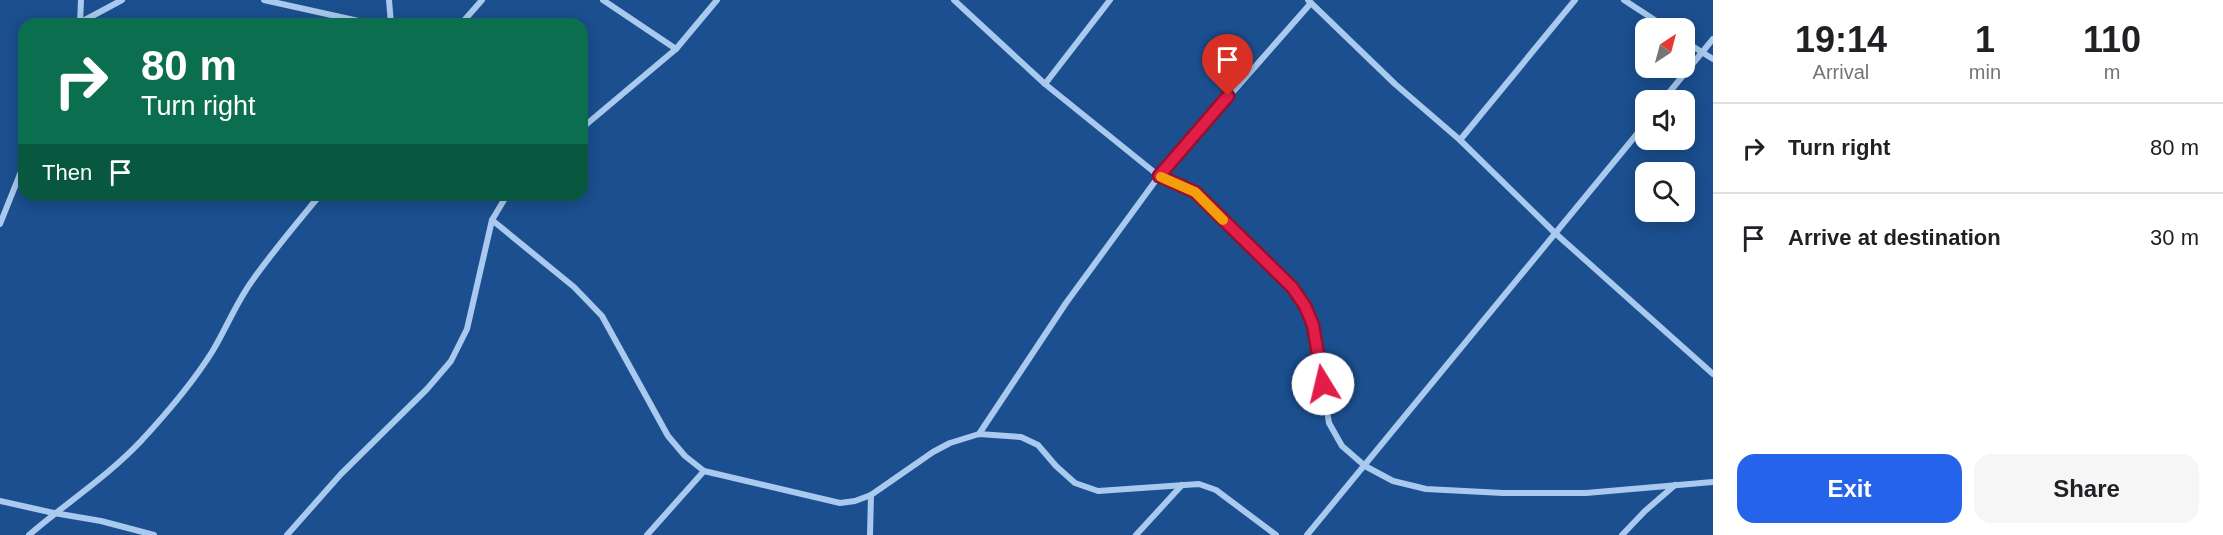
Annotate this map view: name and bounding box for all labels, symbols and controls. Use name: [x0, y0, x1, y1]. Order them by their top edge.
north arrow: [1635, 18, 1695, 78]
map controls: [1635, 18, 1695, 222]
text: 19:14: [1795, 19, 1887, 60]
text: 1: [1975, 19, 1995, 60]
text: 110: [2083, 19, 2141, 60]
pin: [1202, 34, 1253, 96]
icon: right: [42, 42, 120, 120]
text: 80 m: [141, 42, 237, 89]
icon: arrive: [1211, 43, 1244, 76]
text: Arrival: [1813, 61, 1869, 83]
text: min: [1969, 61, 2001, 83]
text: m: [2104, 61, 2120, 83]
button: sound: [1635, 90, 1695, 150]
text: Turn right: [141, 91, 256, 121]
icon: right: [1737, 132, 1770, 165]
text: Turn right: [1788, 135, 1890, 160]
text: 80 m: [2150, 135, 2199, 160]
icon: arrive: [104, 156, 137, 189]
text: Then: [42, 160, 92, 185]
button: search: [1635, 162, 1695, 222]
icon: arrive: [1737, 222, 1770, 255]
text: Arrive at destination: [1788, 225, 2001, 250]
text: 30 m: [2150, 225, 2199, 250]
position arrow: [1291, 352, 1355, 416]
button: Exit: [1737, 454, 1962, 523]
button: Share: [1974, 454, 2199, 523]

